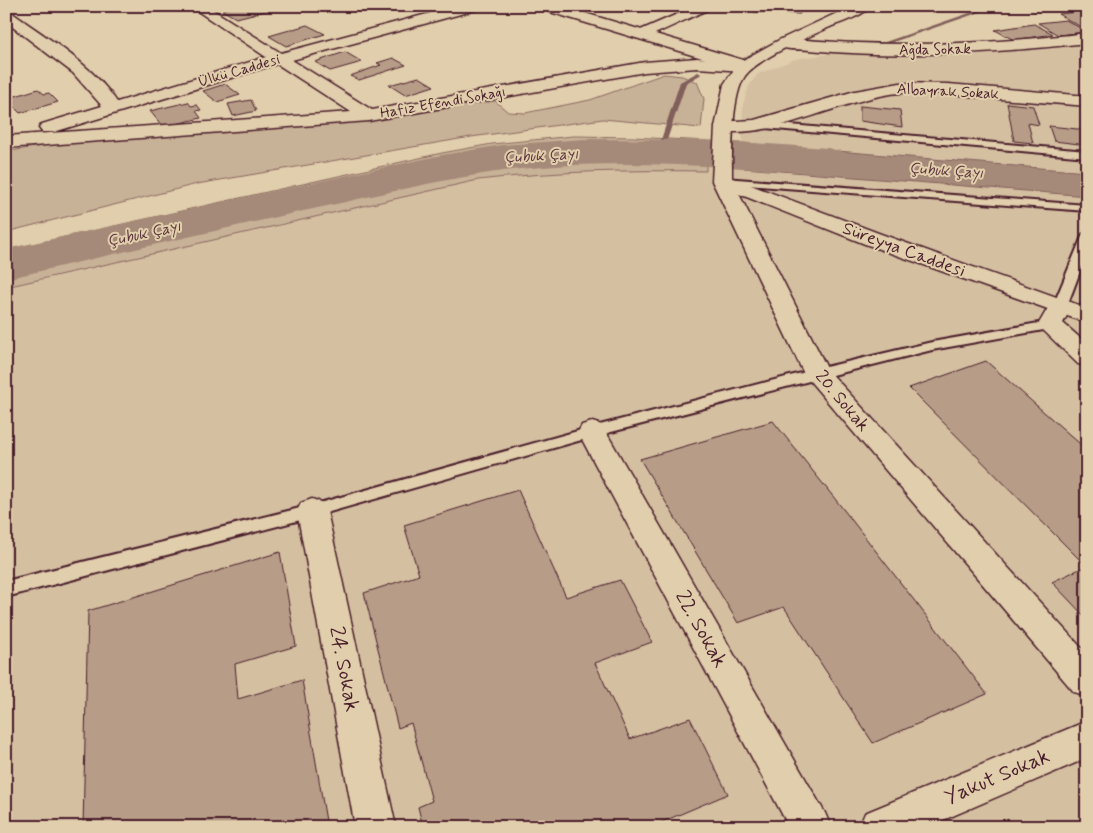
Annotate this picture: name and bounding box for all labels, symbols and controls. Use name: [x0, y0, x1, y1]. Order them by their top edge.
street label: Ağda Sokak: [899, 39, 972, 61]
street label: Ülkü Caddesi: [195, 50, 283, 92]
street label: Albayrak Sokak: [896, 79, 1000, 105]
street label: Hafız Efendi Sokağı: [379, 82, 507, 124]
water label: Çubuk Çayı: [503, 144, 579, 168]
water label: Çubuk Çayı: [908, 158, 985, 184]
water label: Çubuk Çayı: [105, 216, 183, 252]
street label: Süreyya Caddesi: [839, 217, 969, 283]
street label: 20. Sokak: [809, 365, 875, 437]
street label: 22. Sokak: [668, 585, 734, 673]
street label: 24. Sokak: [322, 624, 366, 714]
street label: Yakut Sokak: [940, 742, 1054, 812]

